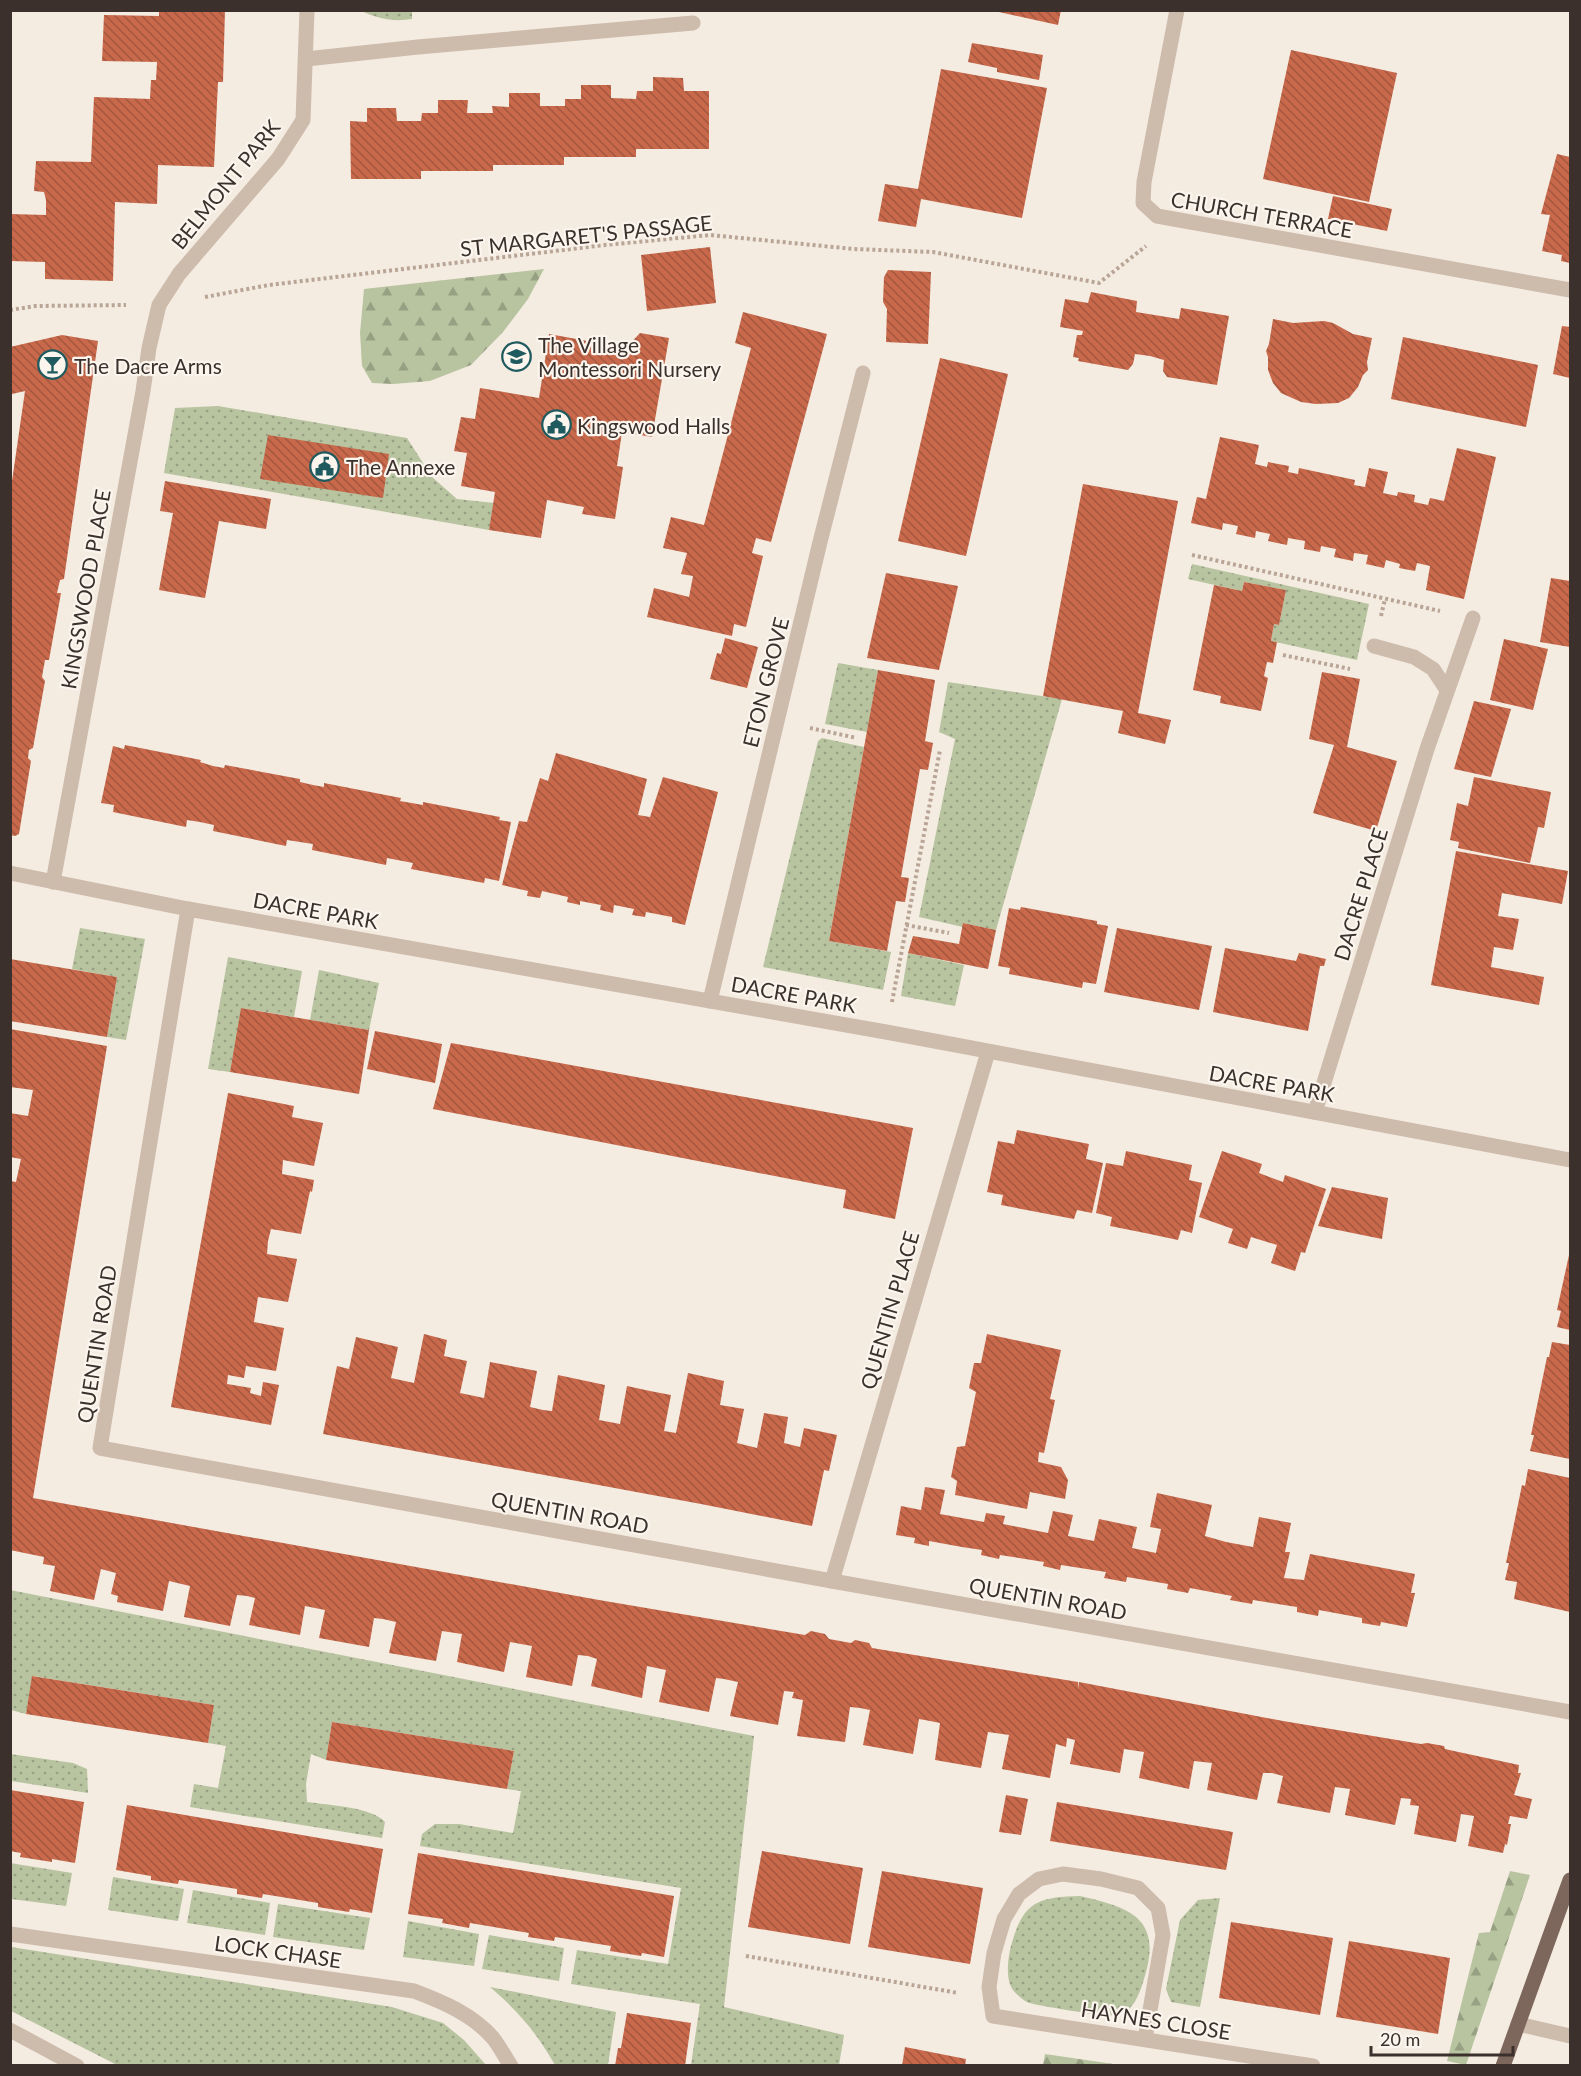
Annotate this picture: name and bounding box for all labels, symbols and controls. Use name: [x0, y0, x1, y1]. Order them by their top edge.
street label: BELMONT PARK: [165, 114, 285, 254]
street label: CHURCH TERRACE: [1169, 186, 1355, 242]
street label: ST MARGARET'S PASSAGE: [459, 209, 713, 261]
place label: The Village Montessori Nursery: [538, 332, 721, 381]
school or university icon: The Village Montessori Nursery: [501, 340, 533, 372]
bar icon: The Dacre Arms: [37, 349, 69, 381]
place label: The Dacre Arms: [74, 353, 222, 378]
public building icon: Kingswood Halls: [540, 409, 572, 441]
place label: Kingswood Halls: [577, 413, 730, 438]
public building icon: The Annexe: [309, 450, 341, 482]
place label: The Annexe: [346, 454, 455, 479]
street label: KINGSWOOD PLACE: [55, 487, 115, 691]
street label: ETON GROVE: [737, 614, 793, 750]
street label: DACRE PLACE: [1328, 825, 1392, 963]
street label: DACRE PARK: [251, 887, 381, 933]
street label: DACRE PARK: [729, 971, 859, 1017]
street label: DACRE PARK: [1207, 1060, 1337, 1106]
street label: QUENTIN PLACE: [854, 1228, 924, 1392]
street label: QUENTIN ROAD: [71, 1263, 121, 1425]
street label: QUENTIN ROAD: [489, 1486, 651, 1538]
street label: QUENTIN ROAD: [967, 1572, 1129, 1624]
street label: LOCK CHASE: [213, 1930, 343, 1972]
street label: HAYNES CLOSE: [1079, 1996, 1233, 2044]
scale bar: [1371, 2019, 1514, 2057]
text: 20 m: [1380, 2028, 1420, 2050]

